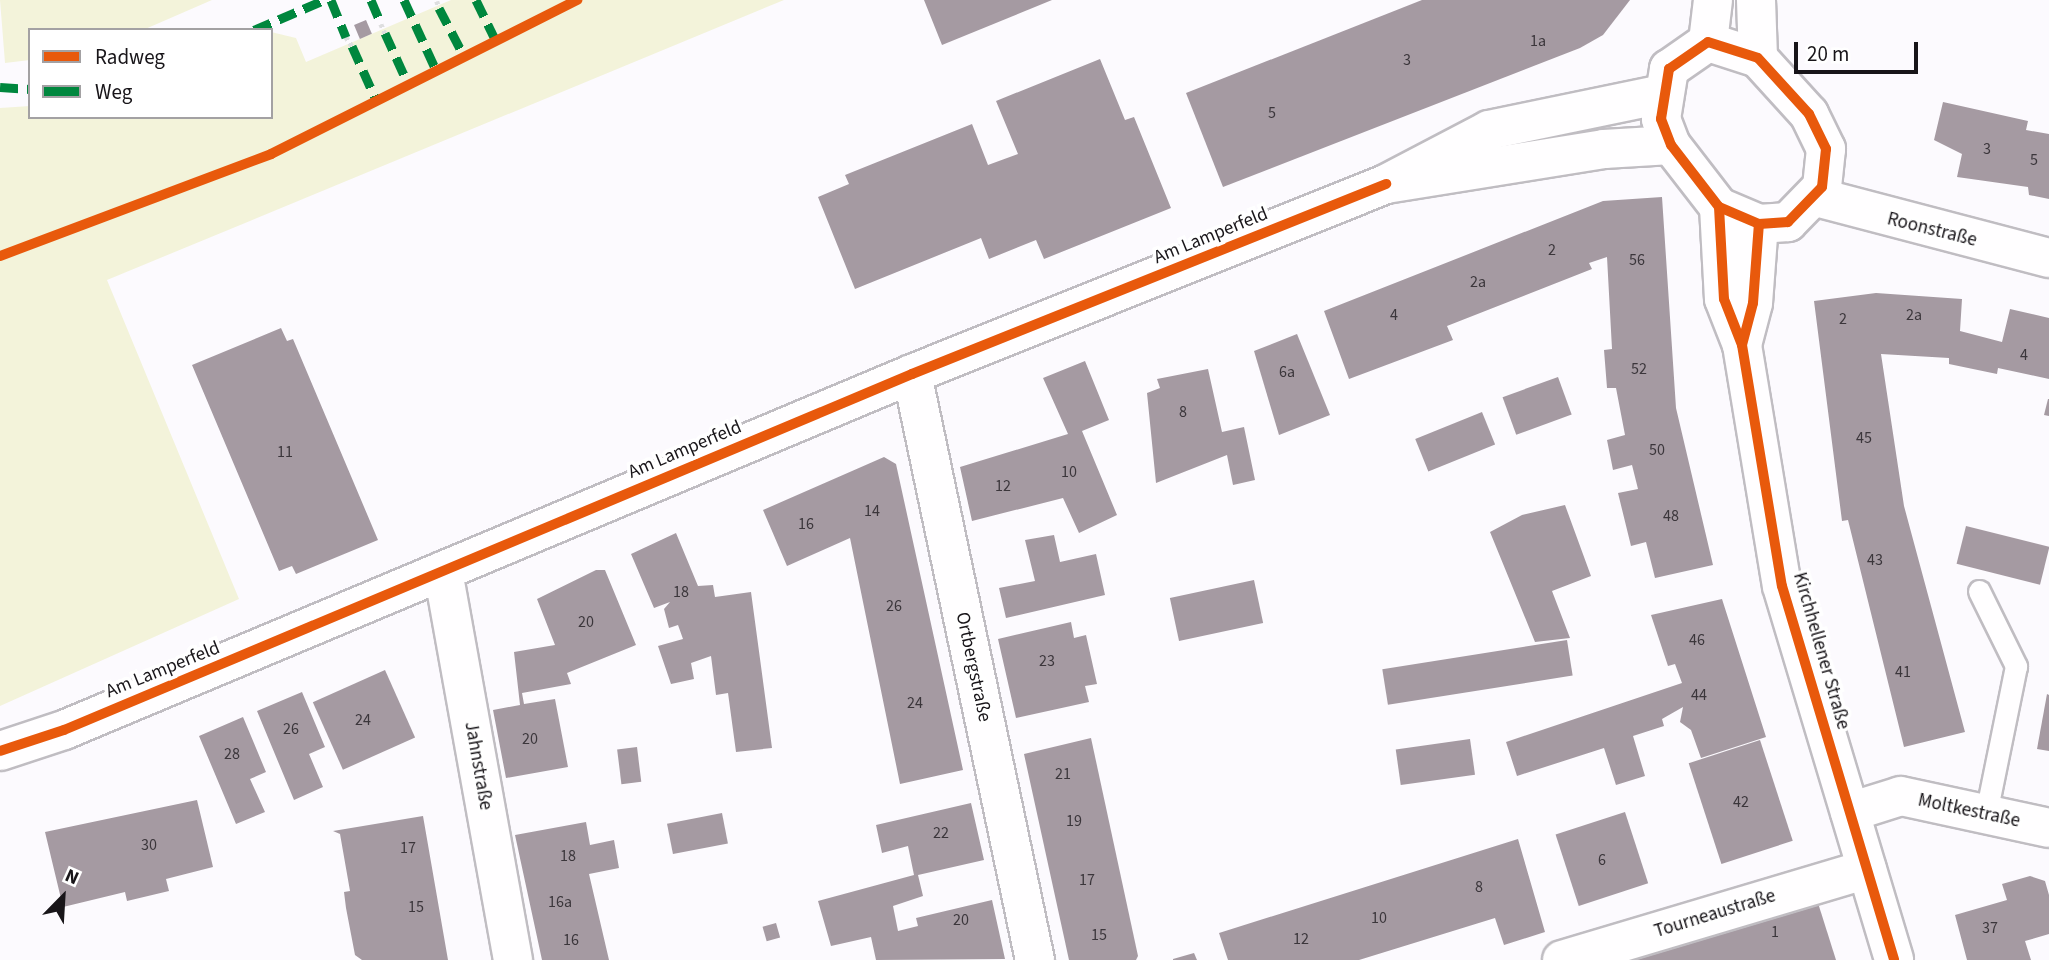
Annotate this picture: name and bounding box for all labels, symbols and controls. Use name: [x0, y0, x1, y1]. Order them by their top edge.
legend: [28, 28, 273, 119]
scale bar: [1797, 28, 1921, 72]
house number: 1a: [1530, 31, 1546, 51]
text: 20 m: [1807, 39, 1849, 69]
text: Radweg: [95, 42, 165, 72]
house number: 3: [1403, 50, 1411, 70]
text: Weg: [95, 77, 132, 107]
house number: 5: [1268, 103, 1276, 123]
house number: 3: [1983, 139, 1991, 159]
house number: 5: [2030, 150, 2038, 170]
street label: Am Lamperfeld: [1151, 203, 1271, 269]
street label: Roonstraße: [1885, 208, 1979, 252]
house number: 2: [1548, 240, 1556, 260]
house number: 56: [1629, 250, 1645, 270]
house number: 2a: [1470, 272, 1486, 292]
house number: 4: [1390, 305, 1398, 325]
house number: 2a: [1906, 305, 1922, 325]
house number: 2: [1839, 309, 1847, 329]
house number: 4: [2020, 345, 2028, 365]
house number: 52: [1631, 359, 1647, 379]
house number: 6a: [1279, 362, 1295, 382]
house number: 8: [1179, 402, 1187, 422]
street label: Am Lamperfeld: [625, 416, 745, 484]
house number: 45: [1856, 428, 1872, 448]
house number: 50: [1649, 440, 1665, 460]
house number: 11: [277, 442, 293, 462]
house number: 10: [1061, 462, 1077, 482]
house number: 12: [995, 476, 1011, 496]
house number: 14: [864, 501, 880, 521]
house number: 48: [1663, 506, 1679, 526]
house number: 16: [798, 514, 814, 534]
house number: 43: [1867, 550, 1883, 570]
street label: Kirchhellener Straße: [1788, 570, 1854, 732]
house number: 18: [673, 582, 689, 602]
house number: 26: [886, 596, 902, 616]
street label: Ortbergstraße: [950, 610, 996, 724]
house number: 20: [578, 612, 594, 632]
house number: 46: [1689, 630, 1705, 650]
street label: Am Lamperfeld: [103, 637, 223, 703]
house number: 23: [1039, 651, 1055, 671]
house number: 41: [1895, 662, 1911, 682]
house number: 44: [1691, 685, 1707, 705]
house number: 24: [907, 693, 923, 713]
house number: 24: [355, 710, 371, 730]
house number: 26: [283, 719, 299, 739]
street label: Jahnstraße: [459, 720, 497, 812]
house number: 20: [522, 729, 538, 749]
house number: 28: [224, 744, 240, 764]
house number: 21: [1055, 764, 1071, 784]
street label: Moltkestraße: [1916, 789, 2022, 833]
house number: 42: [1733, 792, 1749, 812]
house number: 19: [1066, 811, 1082, 831]
house number: 22: [933, 823, 949, 843]
house number: 30: [141, 835, 157, 855]
house number: 17: [400, 838, 416, 858]
house number: 18: [560, 846, 576, 866]
house number: 6: [1598, 850, 1606, 870]
north arrow: [28, 862, 98, 932]
text: N: [60, 862, 83, 892]
house number: 17: [1079, 870, 1095, 890]
house number: 8: [1475, 877, 1483, 897]
street label: Tourneaustraße: [1652, 885, 1778, 943]
house number: 16a: [548, 892, 572, 912]
house number: 15: [408, 897, 424, 917]
house number: 10: [1371, 908, 1387, 928]
house number: 20: [953, 910, 969, 930]
house number: 37: [1982, 918, 1998, 938]
house number: 1: [1771, 922, 1779, 942]
house number: 15: [1091, 925, 1107, 945]
house number: 12: [1293, 929, 1309, 949]
house number: 16: [563, 930, 579, 950]

